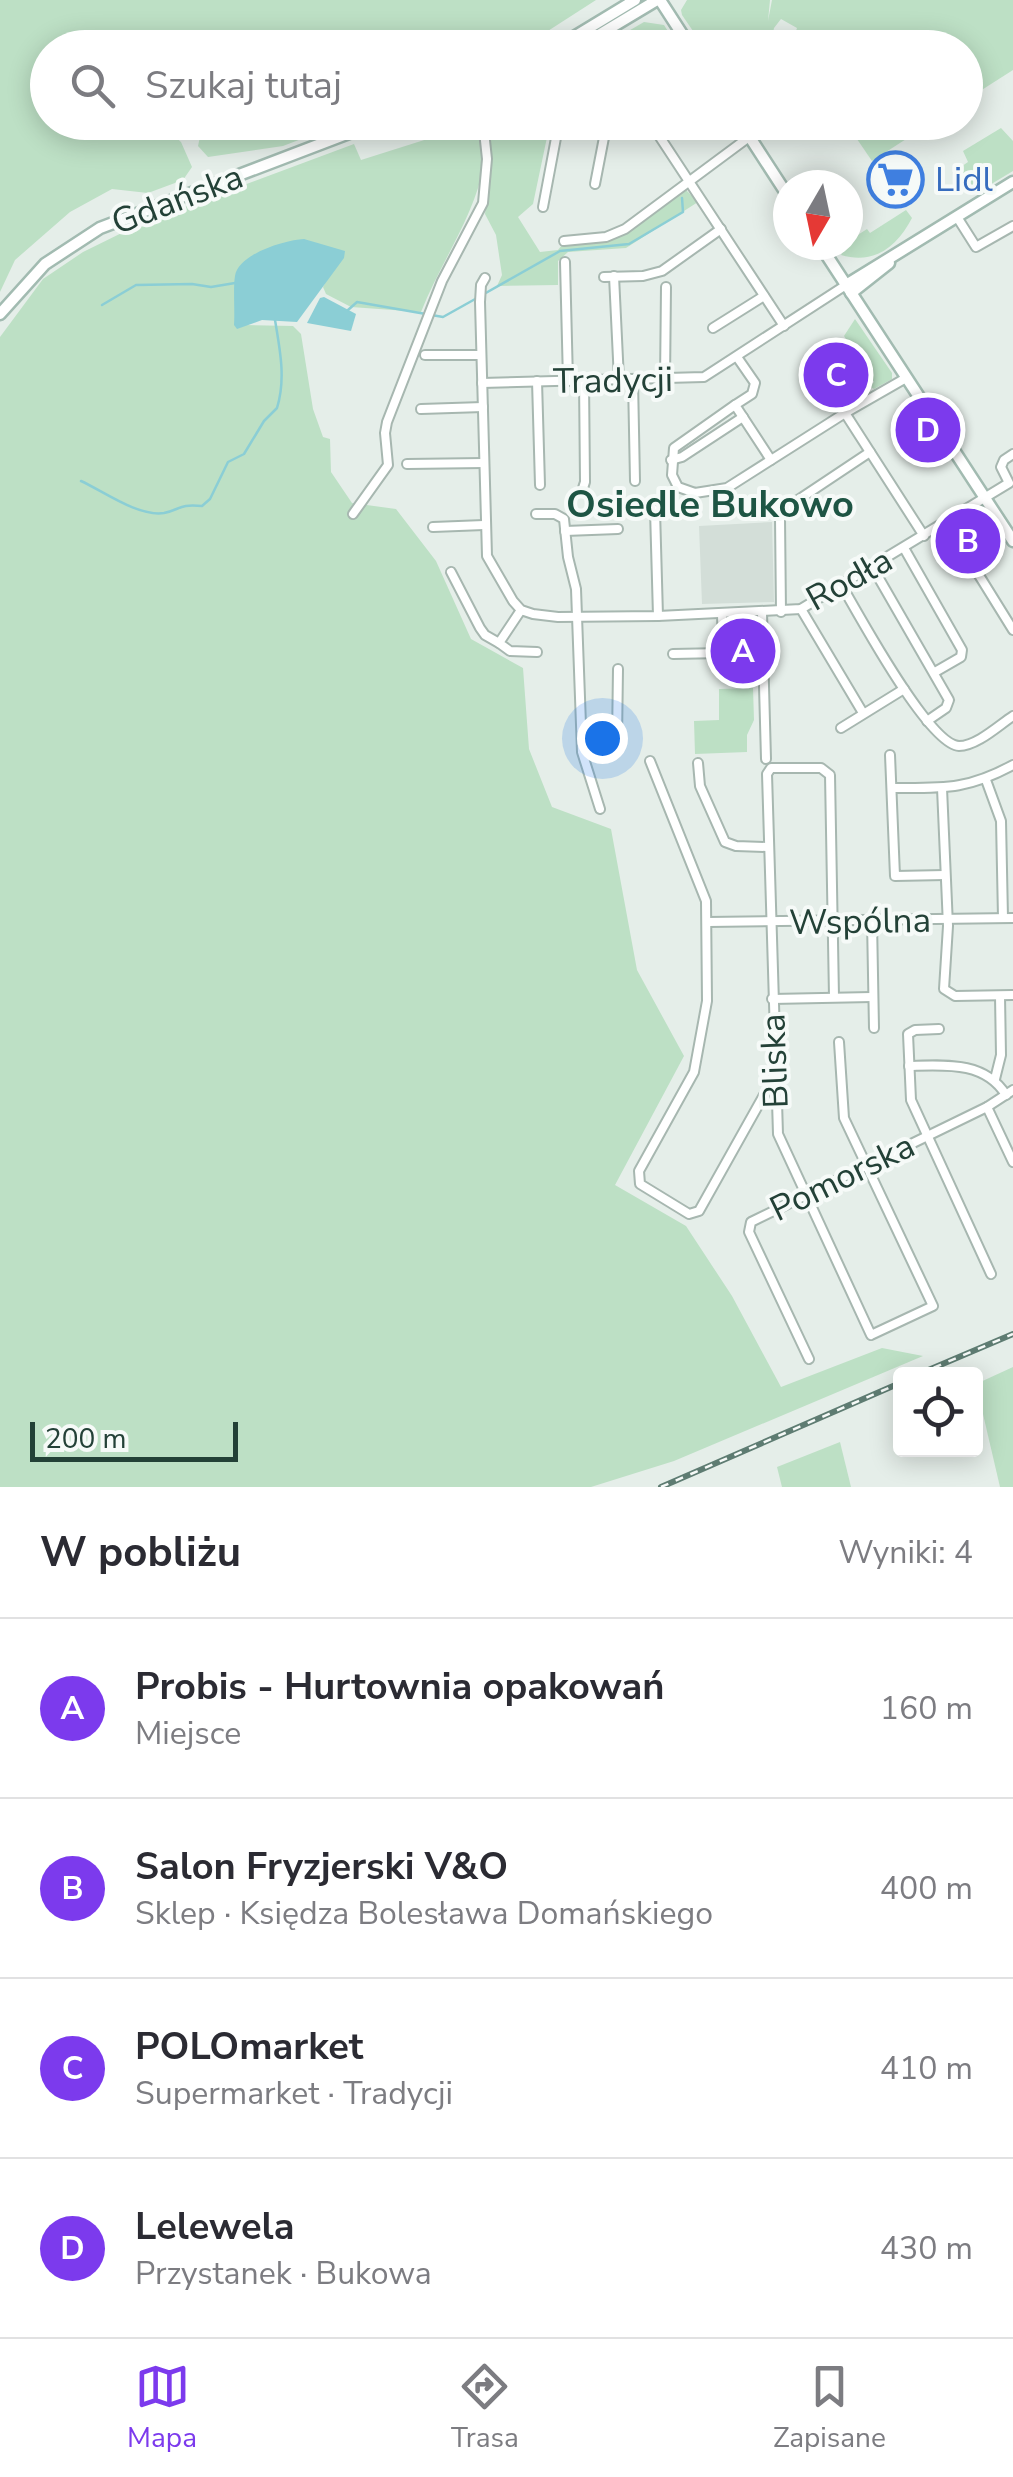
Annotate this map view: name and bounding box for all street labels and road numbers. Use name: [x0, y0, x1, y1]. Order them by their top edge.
street label: Gdańska: [105, 153, 250, 246]
street label: Tradycji: [553, 356, 673, 405]
street label: Rodła: [798, 537, 901, 622]
street label: Wspólna: [789, 897, 931, 946]
street label: Bliska: [749, 1013, 800, 1109]
street label: Pomorska: [762, 1122, 922, 1233]

